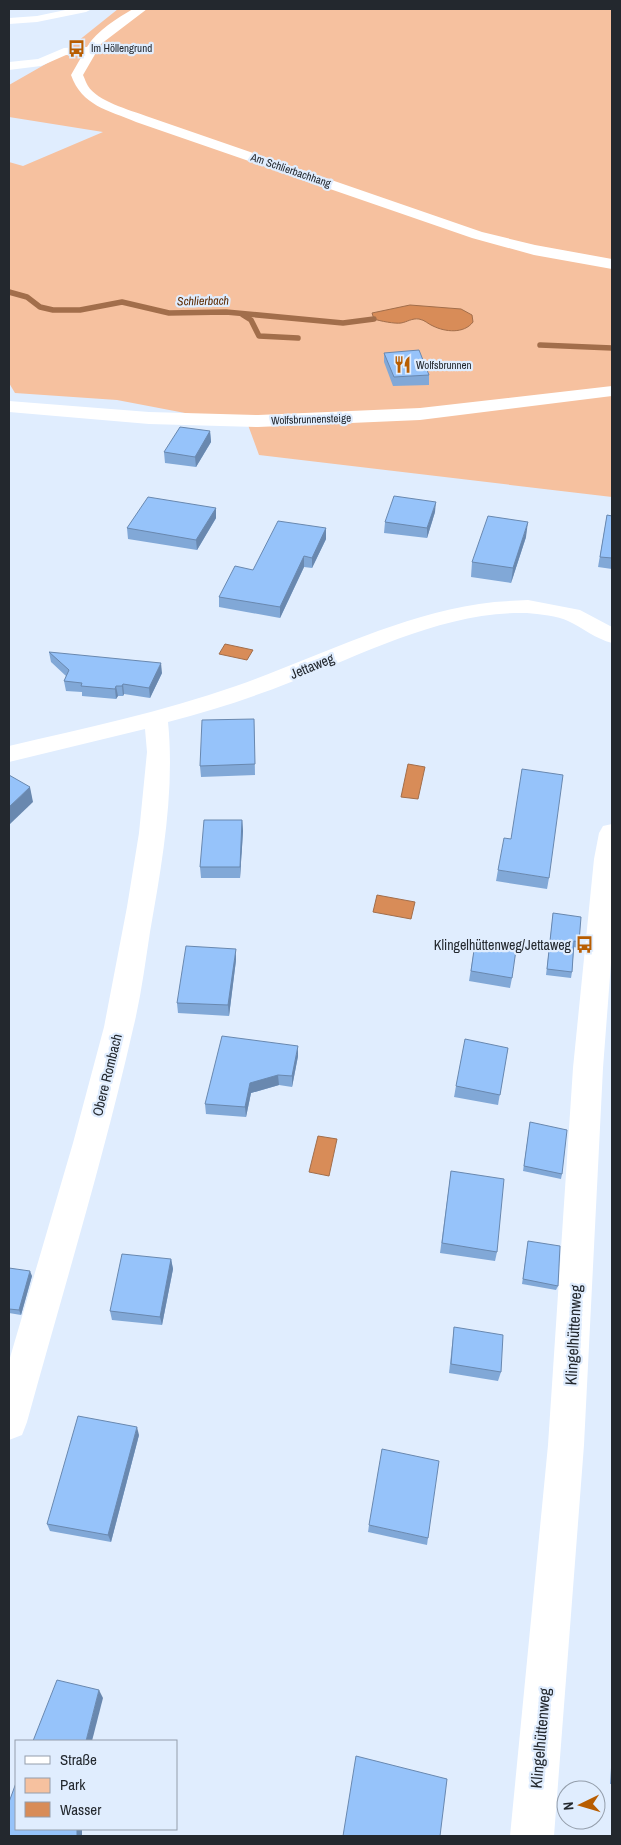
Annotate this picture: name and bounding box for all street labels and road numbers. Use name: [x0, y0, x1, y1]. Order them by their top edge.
street label: Am Schlierbachhang: [248, 149, 333, 190]
street label: Wolfsbrunnensteige: [271, 411, 351, 427]
street label: Jettaweg: [287, 649, 337, 683]
street label: Obere Rombach: [88, 1032, 126, 1118]
street label: Klingelhüttenweg: [559, 1283, 587, 1386]
street label: Klingelhüttenweg: [525, 1686, 555, 1789]

